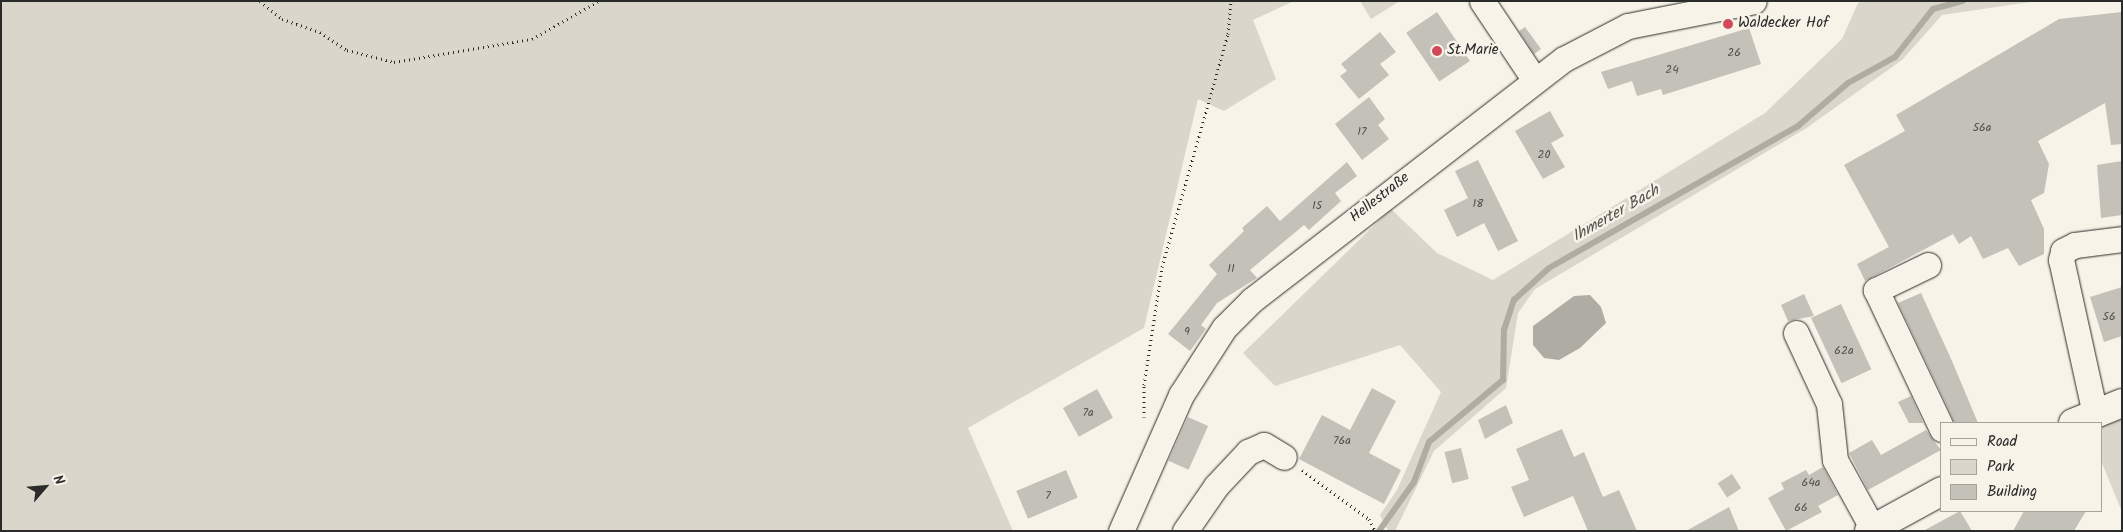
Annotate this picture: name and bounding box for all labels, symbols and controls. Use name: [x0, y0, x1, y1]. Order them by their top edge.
place label: Waldecker Hof: [1738, 15, 1829, 33]
marker: Waldecker Hof: [1722, 18, 1734, 30]
place label: St.Marie: [1447, 42, 1498, 60]
marker: St.Marie: [1431, 45, 1443, 57]
house number: 26: [1727, 46, 1741, 60]
house number: 24: [1665, 63, 1679, 77]
house number: 56a: [1973, 121, 1991, 135]
house number: 17: [1357, 125, 1367, 139]
house number: 20: [1538, 148, 1550, 162]
street label: Hellestraße: [1347, 169, 1413, 227]
water label: Ihmerter Bach: [1569, 181, 1663, 247]
house number: 18: [1473, 197, 1483, 211]
house number: 15: [1312, 199, 1322, 213]
house number: 11: [1227, 262, 1235, 276]
house number: 56: [2102, 310, 2116, 324]
house number: 9: [1184, 325, 1190, 339]
house number: 62a: [1834, 344, 1854, 358]
house number: 7a: [1082, 406, 1094, 420]
legend: [1940, 422, 2103, 512]
text: Road: [1987, 430, 2017, 454]
house number: 76a: [1333, 434, 1351, 448]
text: Park: [1987, 455, 2014, 479]
north arrow: [20, 462, 70, 512]
text: N: [47, 471, 70, 489]
house number: 64a: [1802, 476, 1820, 490]
text: Building: [1987, 480, 2037, 504]
house number: 7: [1045, 489, 1051, 503]
house number: 66: [1794, 501, 1808, 515]

